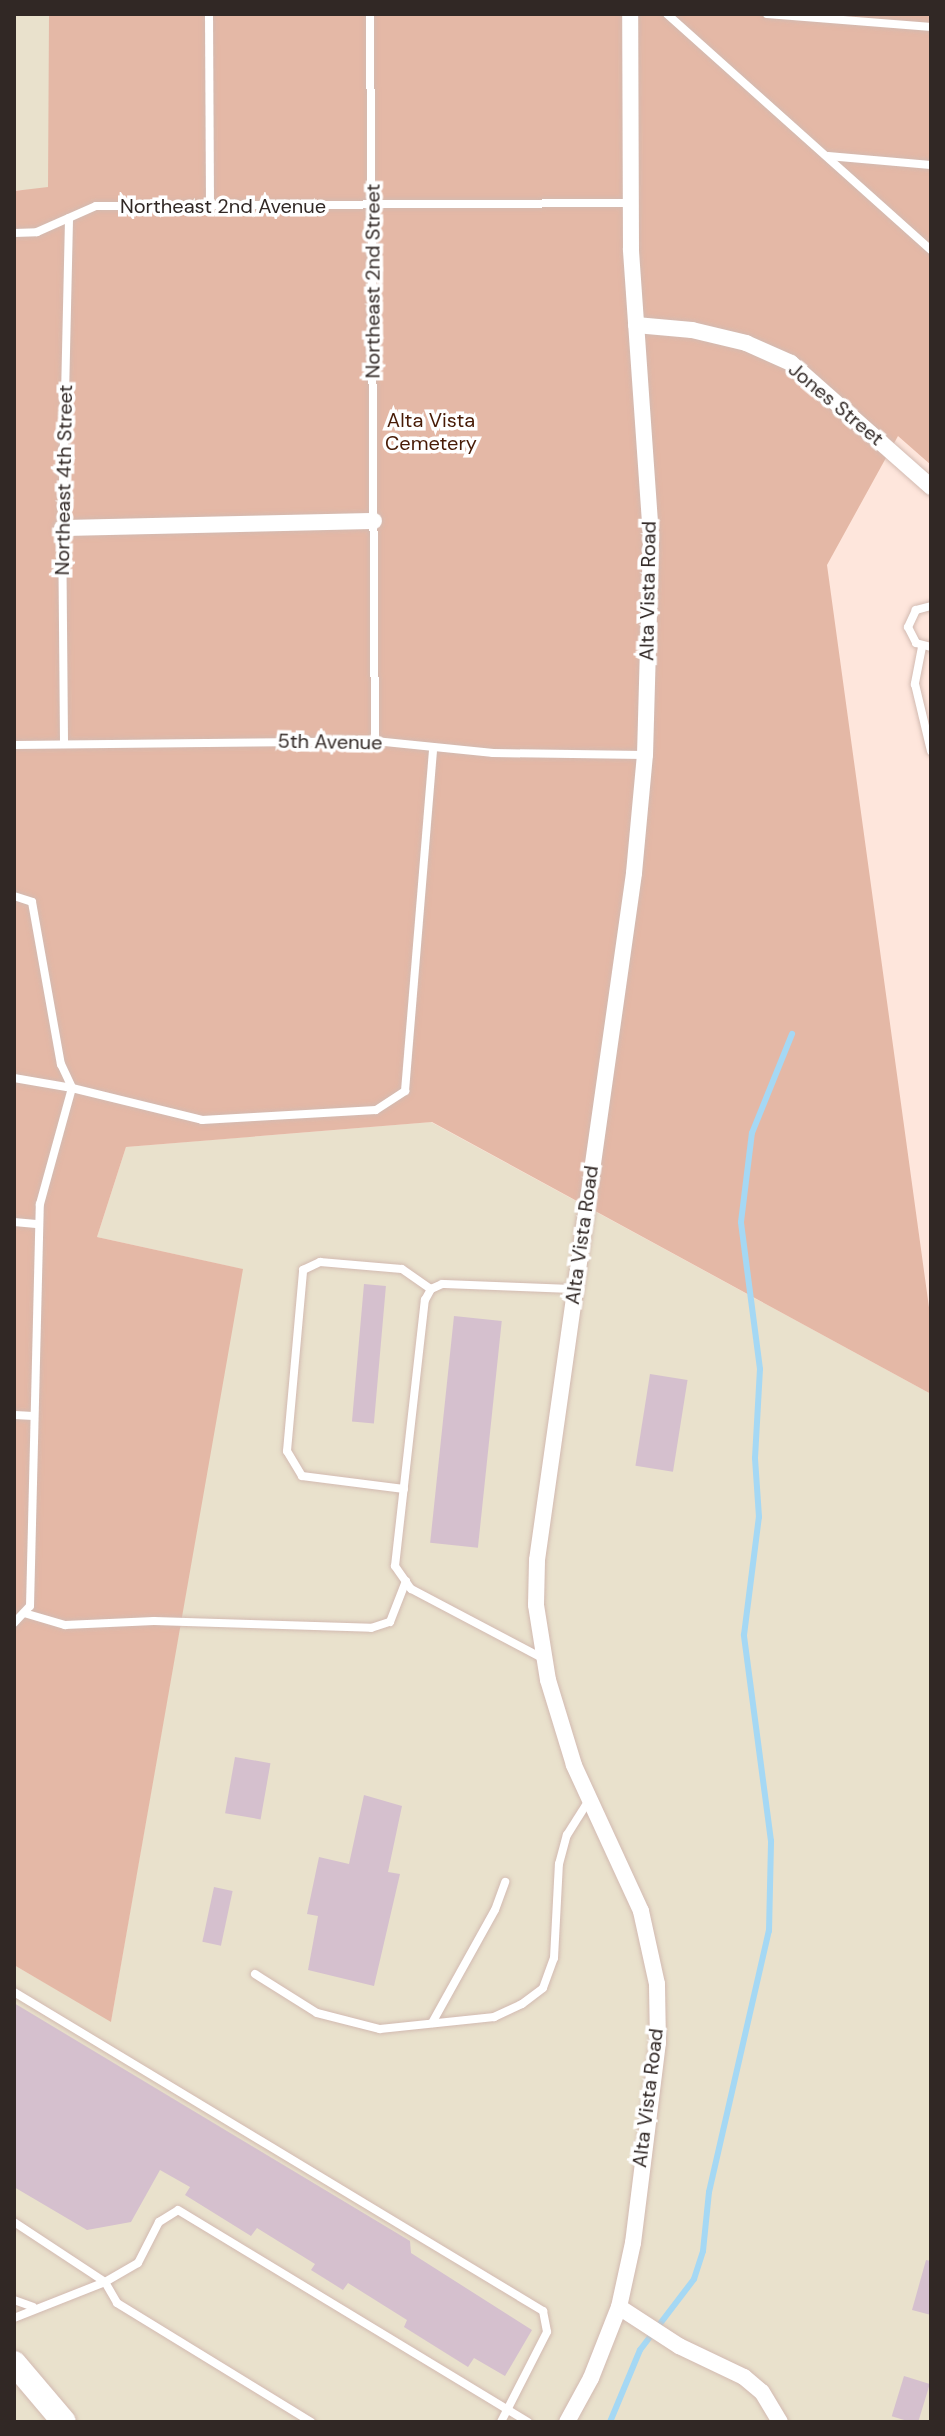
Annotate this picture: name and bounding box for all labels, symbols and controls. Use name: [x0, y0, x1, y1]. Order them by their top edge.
street label: Northeast 2nd Street: [361, 184, 385, 378]
street label: Northeast 2nd Avenue: [120, 194, 326, 218]
street label: Jones Street: [784, 357, 888, 451]
street label: Northeast 4th Street: [50, 384, 78, 576]
park label: Alta Vista Cemetery: [385, 408, 477, 455]
street label: Alta Vista Road: [635, 521, 661, 661]
street label: 5th Avenue: [277, 729, 383, 755]
street label: Alta Vista Road: [560, 1164, 604, 1306]
street label: Alta Vista Road: [628, 2027, 668, 2169]

